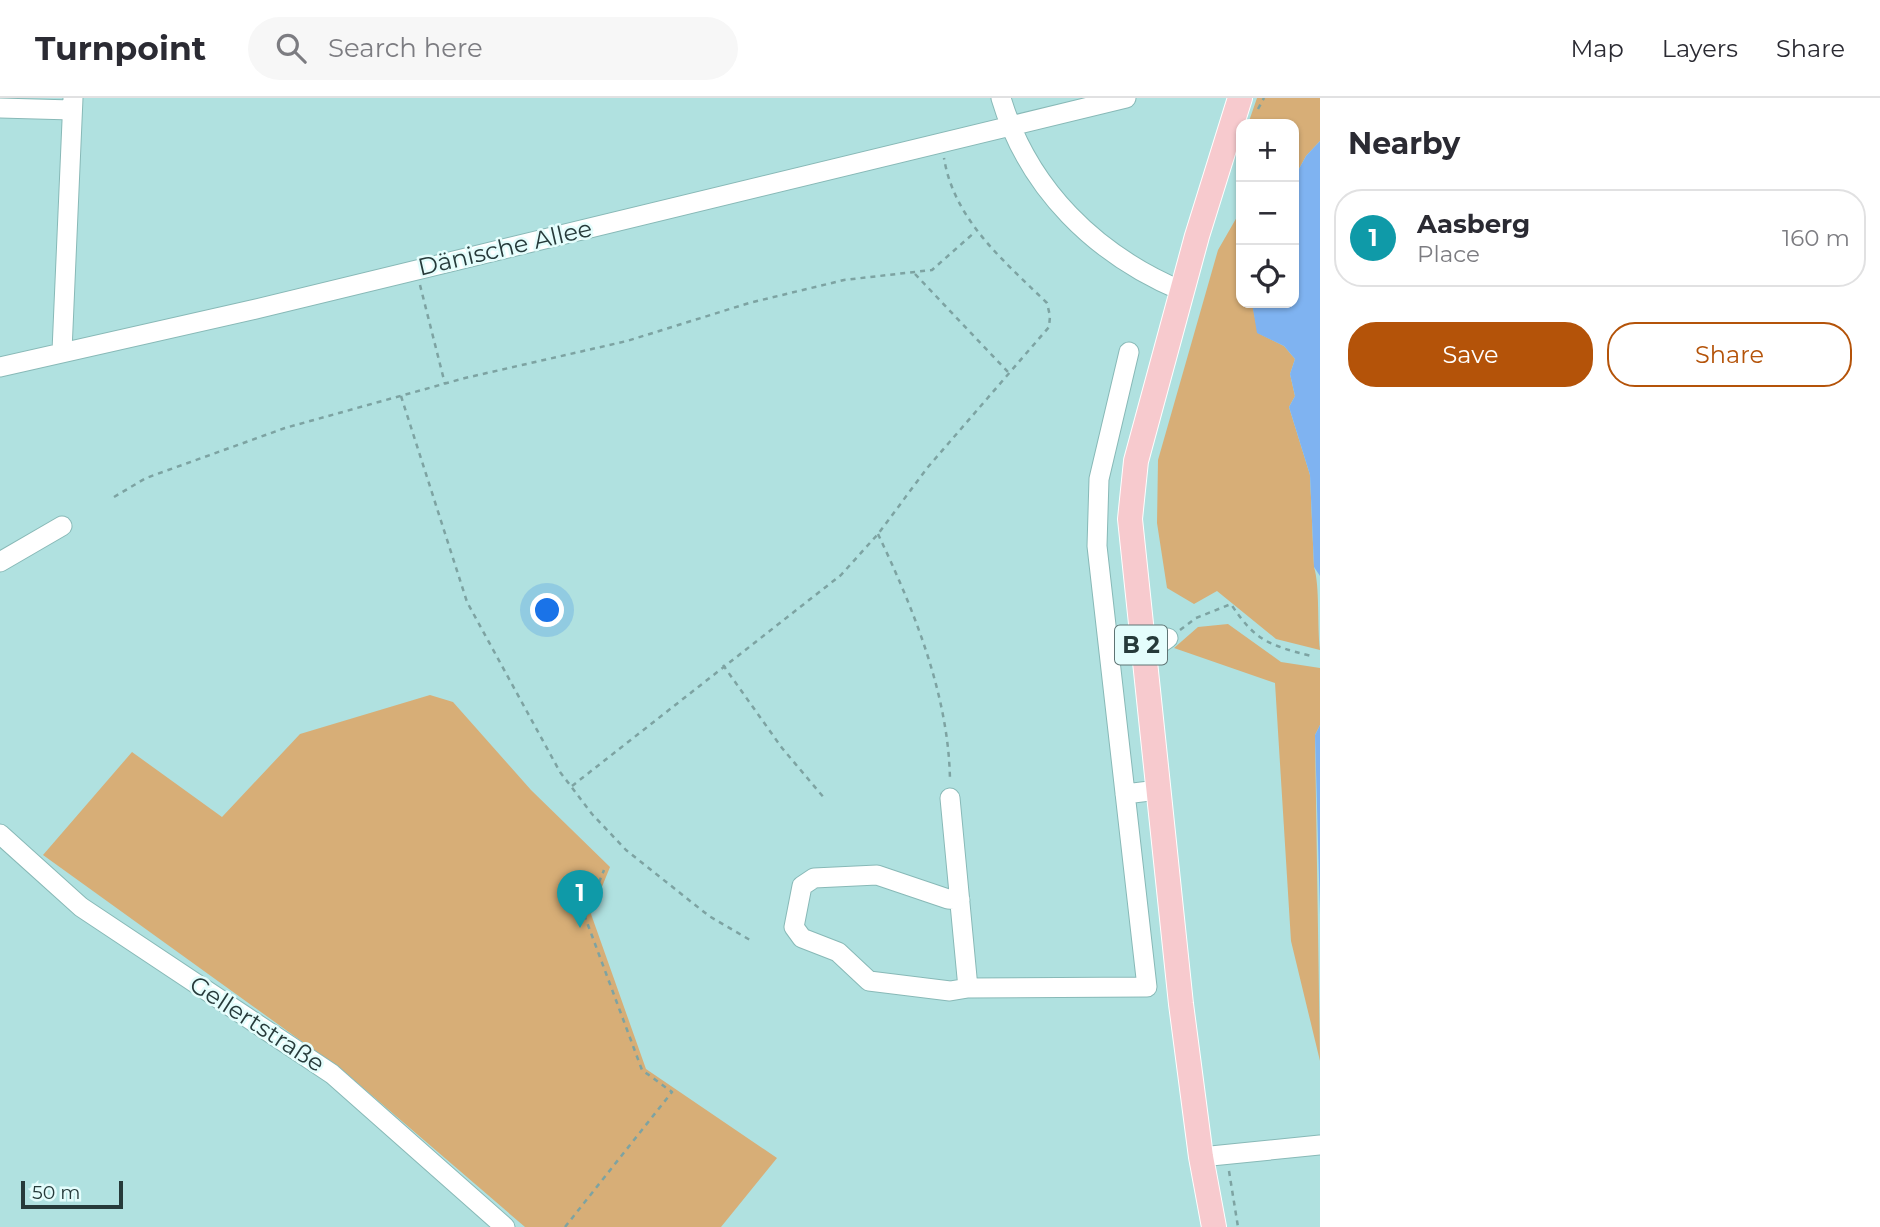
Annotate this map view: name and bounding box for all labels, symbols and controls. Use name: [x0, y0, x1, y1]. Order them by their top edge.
search box: [248, 17, 738, 80]
text: Turnpoint: [35, 28, 206, 68]
icon: search: [272, 29, 310, 67]
text: Search here: [328, 32, 483, 64]
text: Map: [1570, 34, 1624, 63]
text: Layers: [1662, 34, 1738, 63]
text: Share: [1776, 34, 1845, 63]
map controls: [1236, 119, 1299, 308]
button: +: [1236, 119, 1299, 182]
text: Nearby: [1348, 125, 1460, 162]
button: −: [1236, 182, 1299, 245]
text: Aasberg: [1417, 208, 1530, 240]
street label: Dänische Allee: [415, 213, 595, 282]
text: 1: [1368, 224, 1378, 252]
text: 160 m: [1782, 224, 1850, 252]
text: Place: [1417, 240, 1480, 268]
button: locate: [1236, 245, 1299, 308]
button: Save: [1348, 322, 1593, 387]
button: Share: [1607, 322, 1852, 387]
your location: [530, 593, 564, 627]
road number: B 2: [1115, 625, 1167, 664]
pin: 1: [557, 870, 603, 928]
street label: Gellertstraße: [184, 969, 330, 1078]
scale bar: [21, 1178, 122, 1210]
text: 50 m: [32, 1181, 80, 1204]

